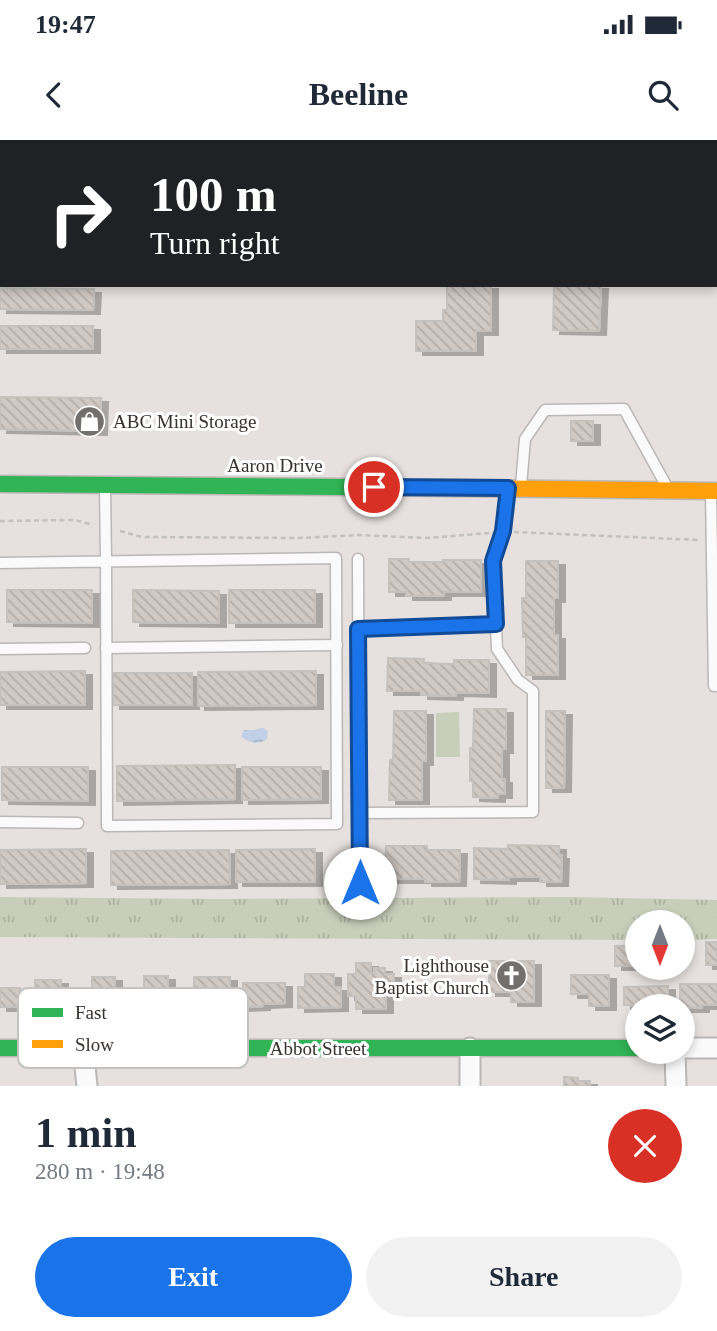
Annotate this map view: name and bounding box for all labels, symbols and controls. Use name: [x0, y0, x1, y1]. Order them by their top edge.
text: 19:47: [35, 10, 96, 39]
icon: back: [35, 76, 73, 114]
text: Beeline: [309, 76, 408, 112]
icon: search: [644, 76, 682, 114]
text: 100 m: [150, 167, 277, 222]
icon: right: [35, 168, 126, 259]
text: Turn right: [150, 225, 280, 261]
shop icon: ABC Mini Storage: [73, 404, 107, 438]
place label: ABC Mini Storage: [113, 411, 257, 432]
street label: Aaron Drive: [227, 455, 323, 476]
pin: [344, 457, 404, 517]
icon: arrive: [355, 468, 393, 506]
position arrow: [323, 846, 397, 920]
north arrow: [625, 910, 695, 980]
map controls: [625, 910, 695, 1064]
place label: Lighthouse Baptist Church: [374, 955, 489, 998]
church icon: Lighthouse Baptist Church: [495, 959, 529, 993]
legend: [18, 988, 248, 1068]
button: layers: [625, 994, 695, 1064]
text: Fast: [75, 1002, 107, 1023]
text: Slow: [75, 1034, 114, 1055]
street label: Abbot Street: [270, 1038, 367, 1059]
button: close: [608, 1109, 682, 1183]
text: 1 min: [35, 1110, 137, 1156]
text: 280 m · 19:48: [35, 1159, 165, 1184]
button: Exit: [35, 1237, 352, 1317]
button: Share: [366, 1237, 682, 1317]

